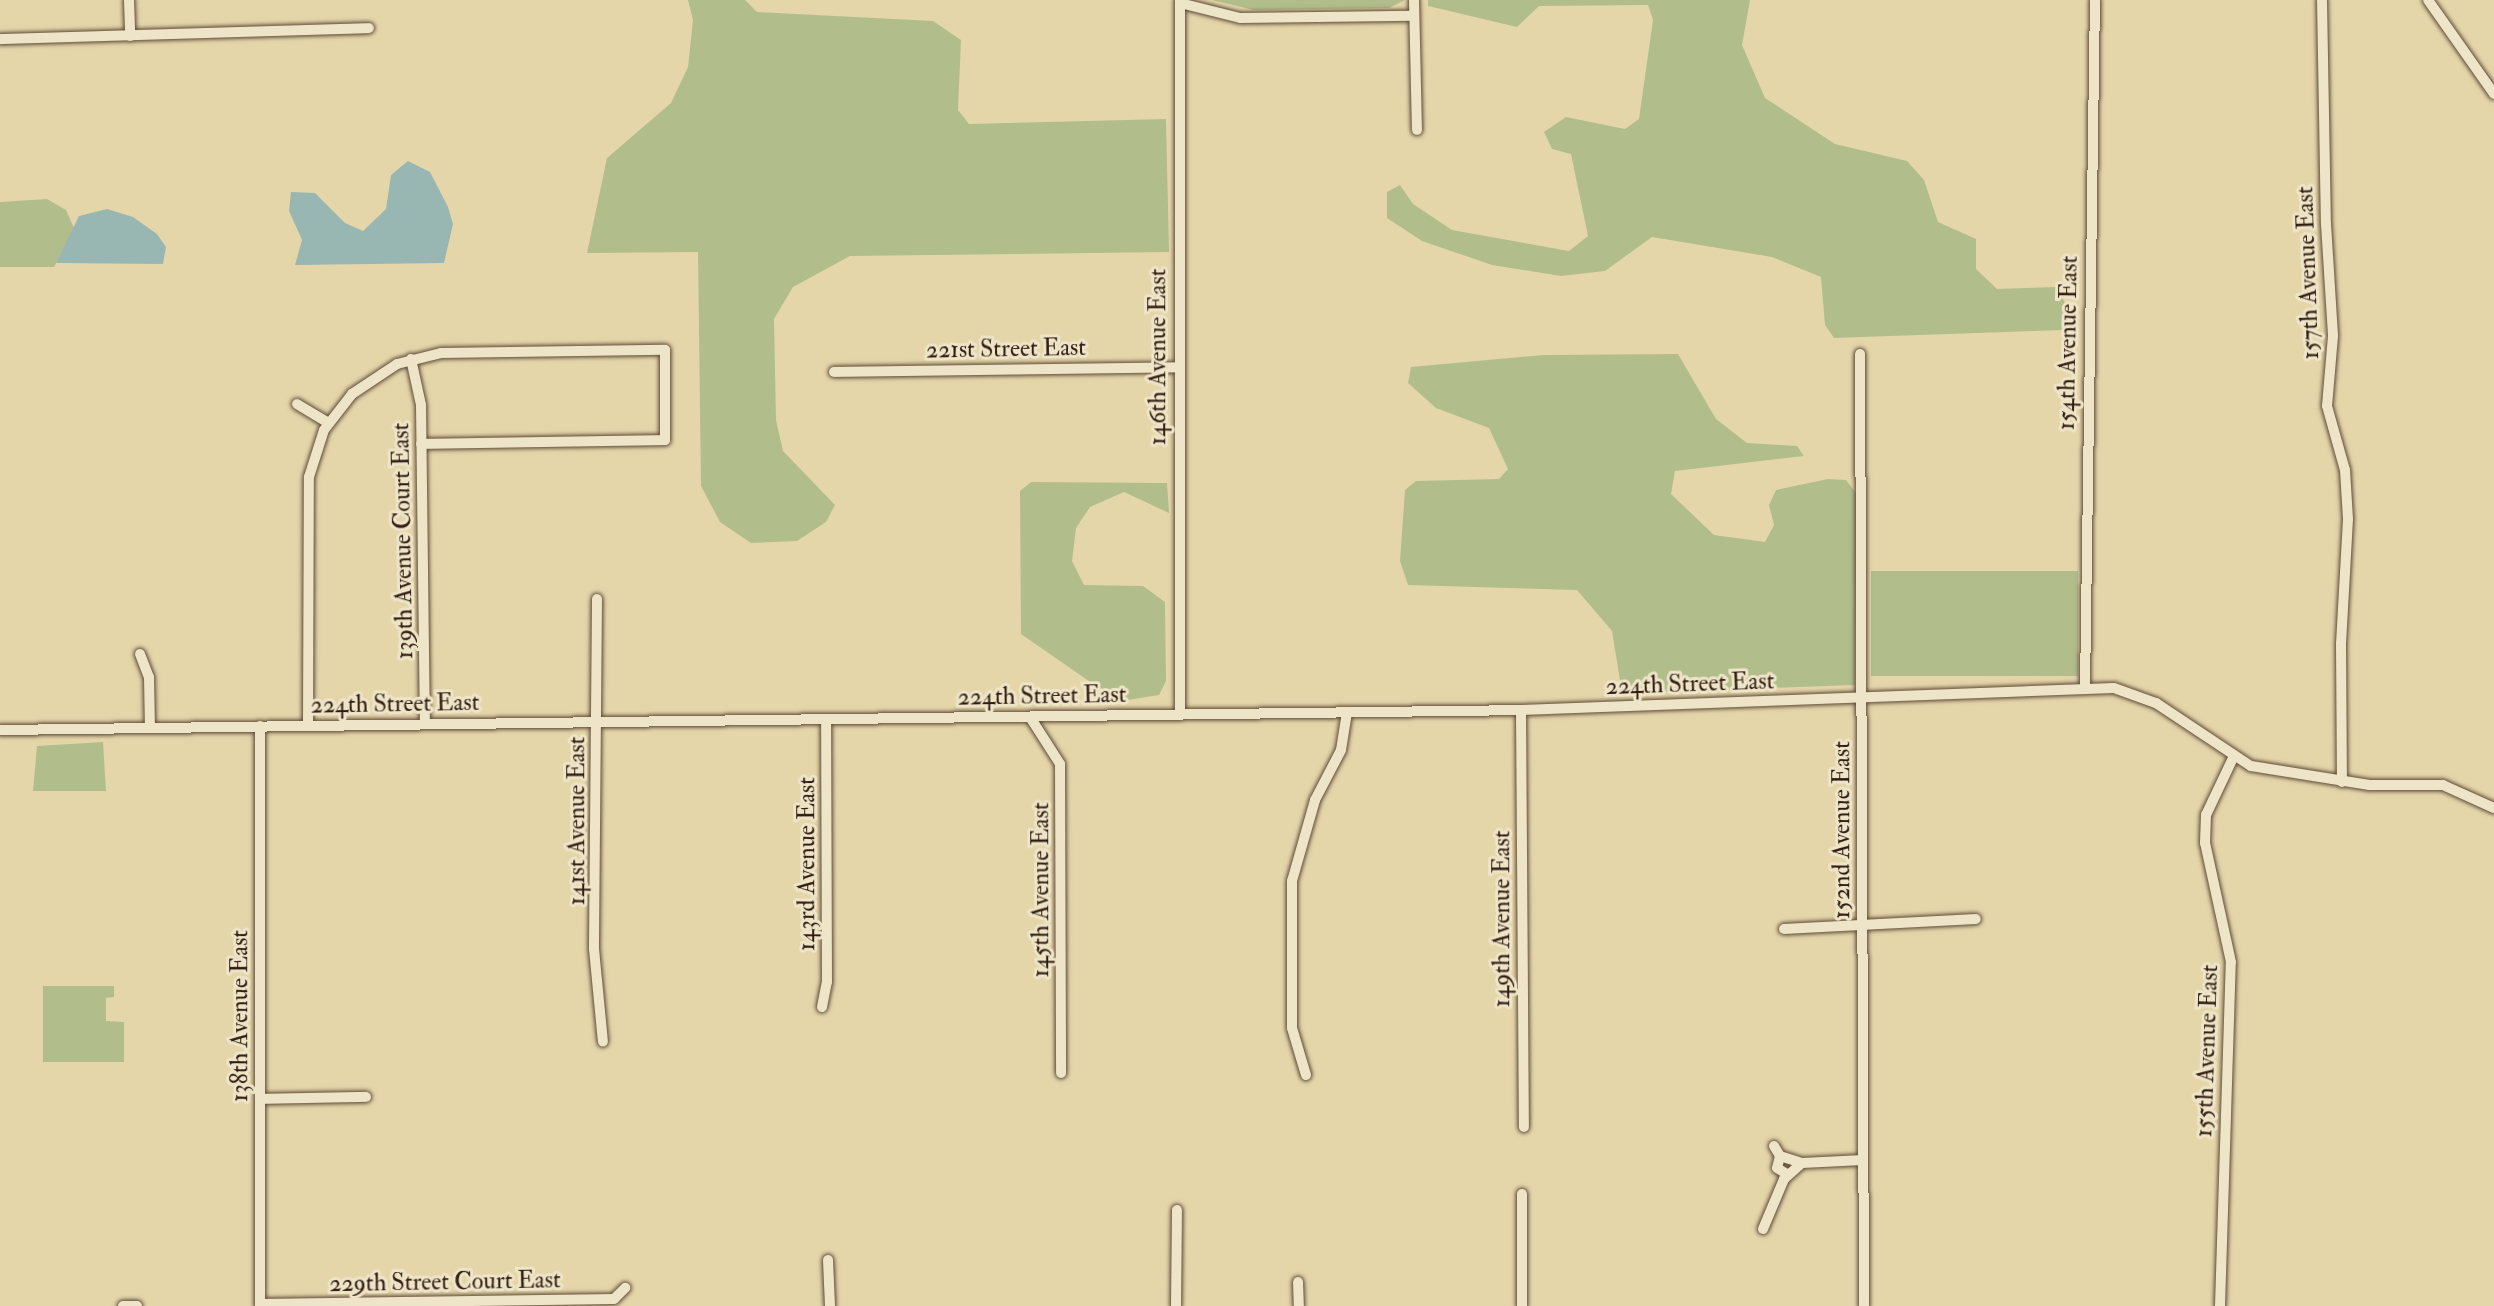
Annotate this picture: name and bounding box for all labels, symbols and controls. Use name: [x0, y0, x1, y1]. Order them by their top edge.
street label: 157th Avenue East: [2291, 186, 2325, 360]
street label: 154th Avenue East: [2052, 256, 2084, 430]
street label: 146th Avenue East: [1144, 269, 1172, 445]
street label: 221st Street East: [926, 333, 1086, 365]
street label: 139th Avenue Court East: [387, 423, 419, 659]
street label: 224th Street East: [1605, 667, 1775, 701]
street label: 224th Street East: [957, 680, 1127, 712]
street label: 224th Street East: [310, 688, 480, 720]
street label: 141st Avenue East: [563, 737, 591, 905]
street label: 152nd Avenue East: [1828, 741, 1856, 919]
street label: 143rd Avenue East: [793, 777, 821, 951]
street label: 145th Avenue East: [1027, 802, 1055, 978]
street label: 149th Avenue East: [1488, 831, 1516, 1007]
street label: 138th Avenue East: [226, 930, 254, 1102]
street label: 155th Avenue East: [2190, 964, 2224, 1138]
street label: 229th Street Court East: [329, 1266, 561, 1298]

